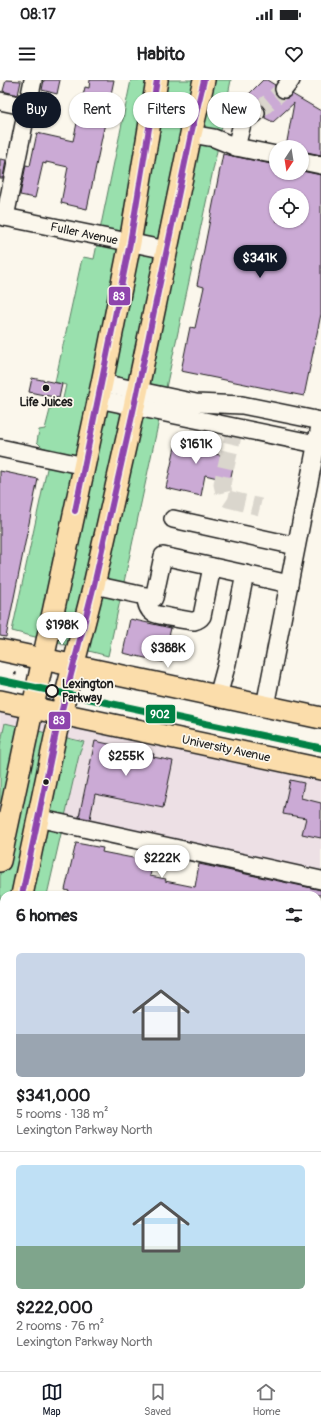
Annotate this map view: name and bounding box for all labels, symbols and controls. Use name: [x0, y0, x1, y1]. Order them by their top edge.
text: 08:17: [20, 5, 56, 24]
icon: menu: [16, 43, 38, 65]
text: Habito: [136, 43, 185, 66]
icon: heart: [283, 43, 305, 65]
chip: Buy: [12, 92, 61, 128]
chip: Rent: [69, 92, 125, 128]
chip: Filters: [133, 92, 199, 128]
chip: New: [207, 92, 261, 128]
north arrow: [269, 140, 309, 180]
map controls: [269, 140, 309, 228]
button: locate: [269, 188, 309, 228]
street label: Fuller Avenue: [49, 220, 119, 248]
pin: $341K: [232, 245, 288, 279]
text: $341K: [243, 250, 277, 266]
line badge: 83: [108, 286, 131, 306]
text: 83: [113, 290, 125, 303]
marker: Life Juices: [41, 383, 51, 393]
place label: Life Juices: [20, 395, 73, 410]
pin: $161K: [168, 431, 224, 465]
text: $161K: [180, 436, 212, 452]
pin: $198K: [34, 612, 90, 646]
text: $198K: [45, 617, 79, 633]
pin: $388K: [140, 635, 196, 669]
text: $388K: [150, 640, 186, 656]
place label: Lexington Parkway: [62, 677, 114, 706]
marker: Lexington Parkway: [45, 684, 59, 698]
line badge: 902: [145, 704, 176, 724]
text: 902: [150, 708, 170, 721]
line badge: 83: [48, 711, 71, 730]
text: 83: [53, 714, 65, 727]
street label: University Avenue: [181, 732, 272, 766]
pin: $255K: [98, 743, 154, 777]
text: $255K: [108, 748, 144, 764]
unlabelled marker: [41, 777, 51, 787]
pin: $222K: [134, 845, 190, 879]
text: $222K: [144, 850, 180, 866]
icon: filters: [283, 904, 305, 926]
text: 6 homes: [16, 905, 77, 926]
icon: home: [125, 979, 197, 1051]
text: $341,000: [16, 1085, 90, 1106]
text: 5 rooms · 138 m²: [16, 1106, 109, 1122]
text: Lexington Parkway North: [16, 1122, 152, 1138]
icon: home: [125, 1191, 197, 1263]
text: $222,000: [16, 1297, 93, 1318]
text: 2 rooms · 76 m²: [16, 1318, 104, 1334]
text: Lexington Parkway North: [16, 1334, 152, 1350]
tab: Map: [41, 1381, 63, 1418]
tab: Saved: [144, 1381, 171, 1418]
tab: Home: [253, 1381, 280, 1418]

